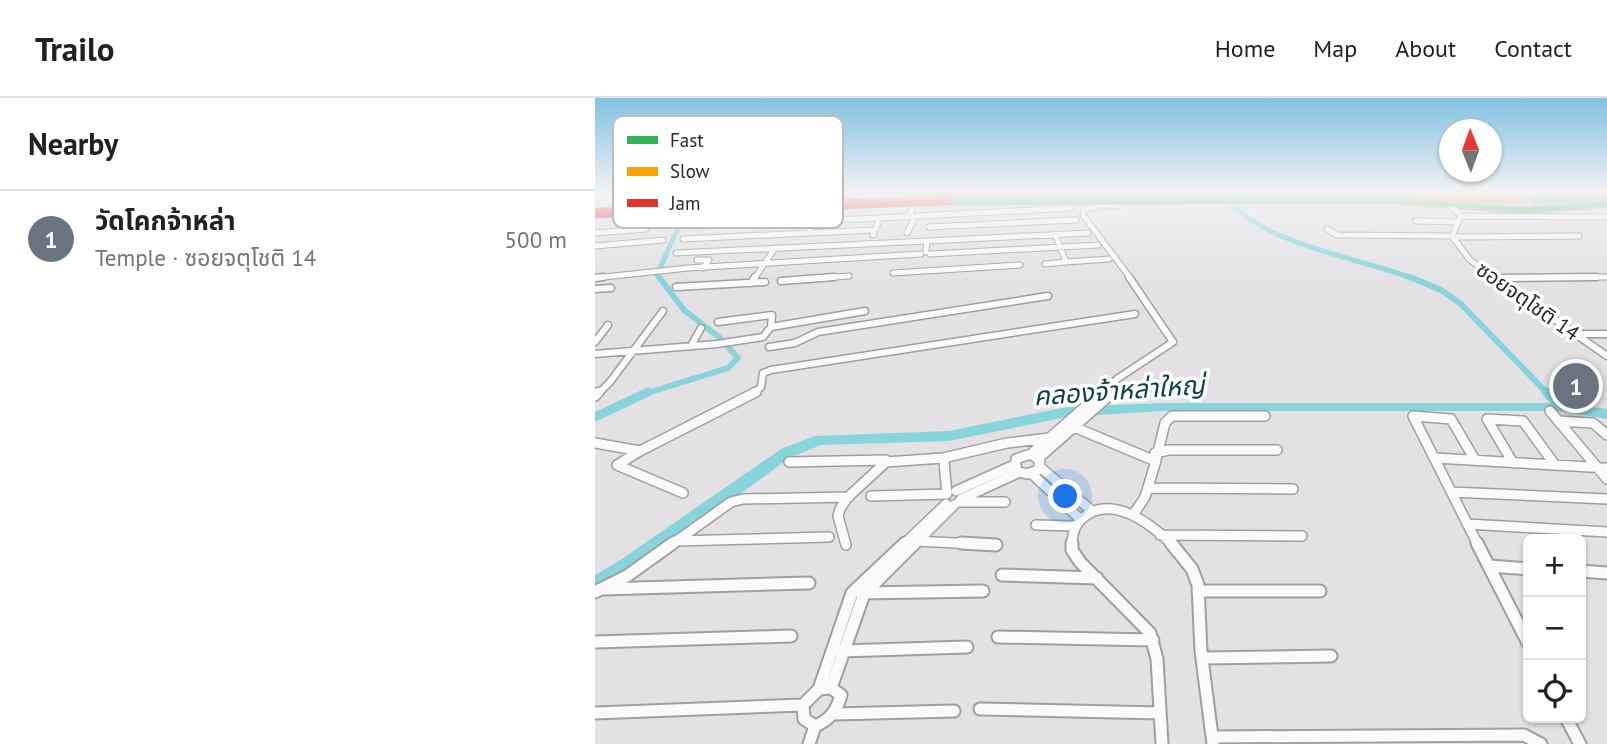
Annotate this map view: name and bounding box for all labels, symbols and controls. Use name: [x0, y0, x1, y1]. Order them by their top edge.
text: Trailo: [35, 27, 115, 70]
text: Home: [1215, 33, 1275, 64]
text: Map: [1313, 33, 1357, 64]
text: About: [1395, 33, 1456, 64]
text: Contact: [1494, 33, 1572, 64]
legend: [613, 116, 843, 228]
north arrow: [1439, 119, 1502, 182]
text: Nearby: [28, 124, 118, 163]
text: Fast: [670, 128, 704, 152]
text: Slow: [670, 159, 710, 183]
text: Jam: [669, 191, 700, 215]
text: วัดโคกจ้าหล่า: [95, 204, 236, 237]
text: 1: [44, 225, 58, 254]
text: 500 m: [505, 225, 567, 254]
text: Temple · ซอยจตุโชติ 14: [95, 243, 316, 272]
street label: ซอยจตุโชติ 14: [1471, 255, 1585, 347]
pin: 1: [1553, 360, 1599, 412]
water label: คลองจ้าหล่าใหญ่: [1032, 367, 1210, 412]
your location: [1048, 479, 1082, 513]
map controls: [1523, 534, 1586, 723]
button: +: [1523, 534, 1586, 597]
button: −: [1523, 597, 1586, 660]
button: locate: [1523, 660, 1586, 723]

